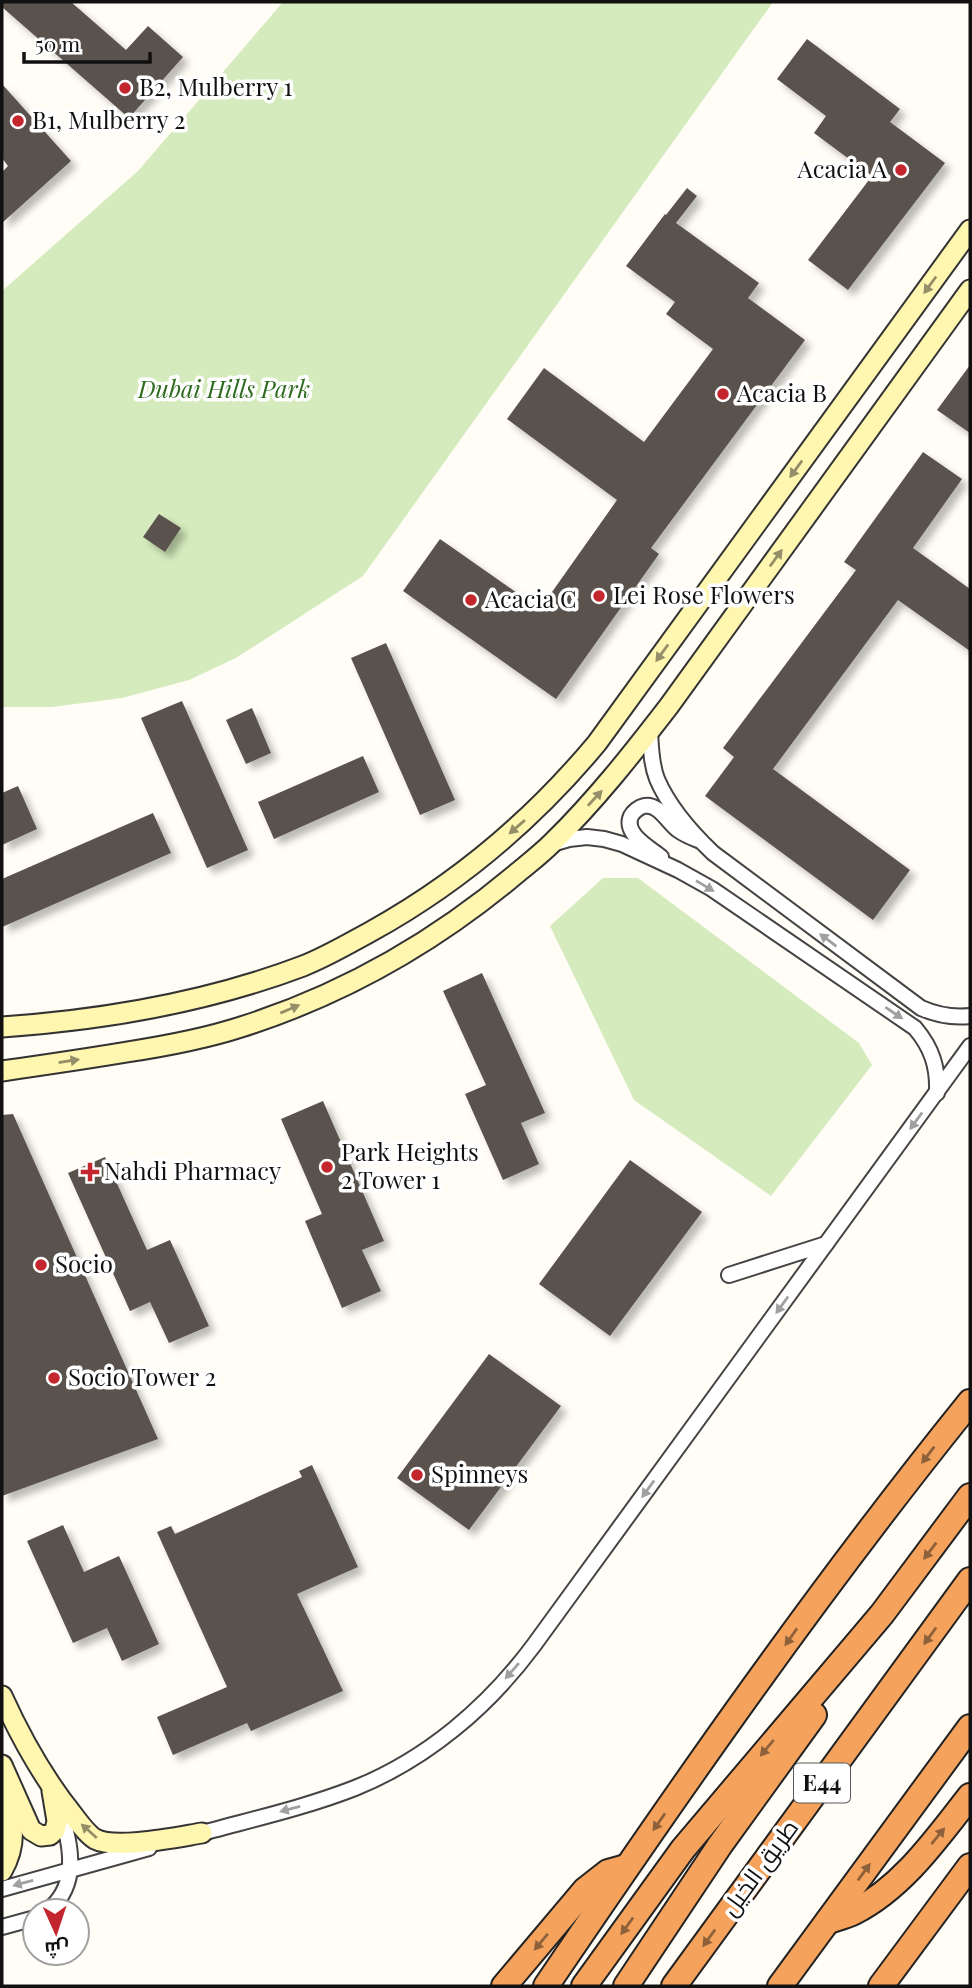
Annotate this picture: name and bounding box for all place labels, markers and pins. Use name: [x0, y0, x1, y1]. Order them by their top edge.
place label: B2, Mulberry 1: [139, 70, 293, 102]
marker: B2, Mulberry 1: [117, 80, 133, 96]
place label: B1, Mulberry 2: [32, 103, 185, 135]
marker: B1, Mulberry 2: [10, 113, 26, 129]
place label: Acacia A: [797, 152, 888, 184]
marker: Acacia A: [893, 162, 909, 178]
place label: Acacia B: [736, 376, 827, 408]
marker: Acacia B: [715, 386, 731, 402]
place label: Lei Rose Flowers: [613, 578, 795, 610]
place label: Acacia C: [484, 582, 577, 614]
marker: Lei Rose Flowers: [591, 588, 607, 604]
marker: Acacia C: [463, 592, 479, 608]
place label: Park Heights 2 Tower 1: [341, 1135, 479, 1195]
place label: Nahdi Pharmacy: [104, 1154, 281, 1186]
marker: Park Heights 2 Tower 1: [319, 1159, 335, 1175]
marker: Nahdi Pharmacy: [82, 1164, 98, 1180]
place label: Socio: [55, 1247, 113, 1279]
marker: Socio: [33, 1257, 49, 1273]
place label: Socio Tower 2: [68, 1360, 216, 1392]
marker: Socio Tower 2: [46, 1370, 62, 1386]
place label: Spinneys: [431, 1457, 528, 1489]
marker: Spinneys: [409, 1467, 425, 1483]

